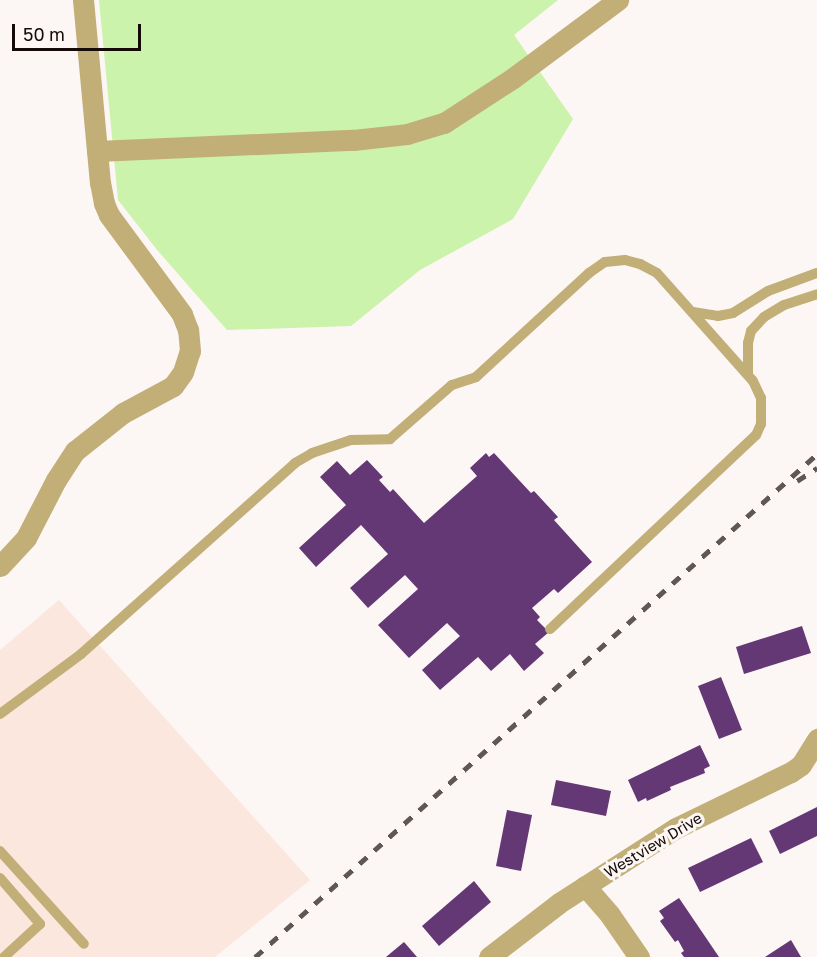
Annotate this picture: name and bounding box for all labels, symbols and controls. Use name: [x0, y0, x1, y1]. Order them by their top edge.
scale bar: [15, 12, 144, 50]
text: 50 m: [23, 23, 65, 45]
street label: Westview Drive: [601, 809, 705, 881]

